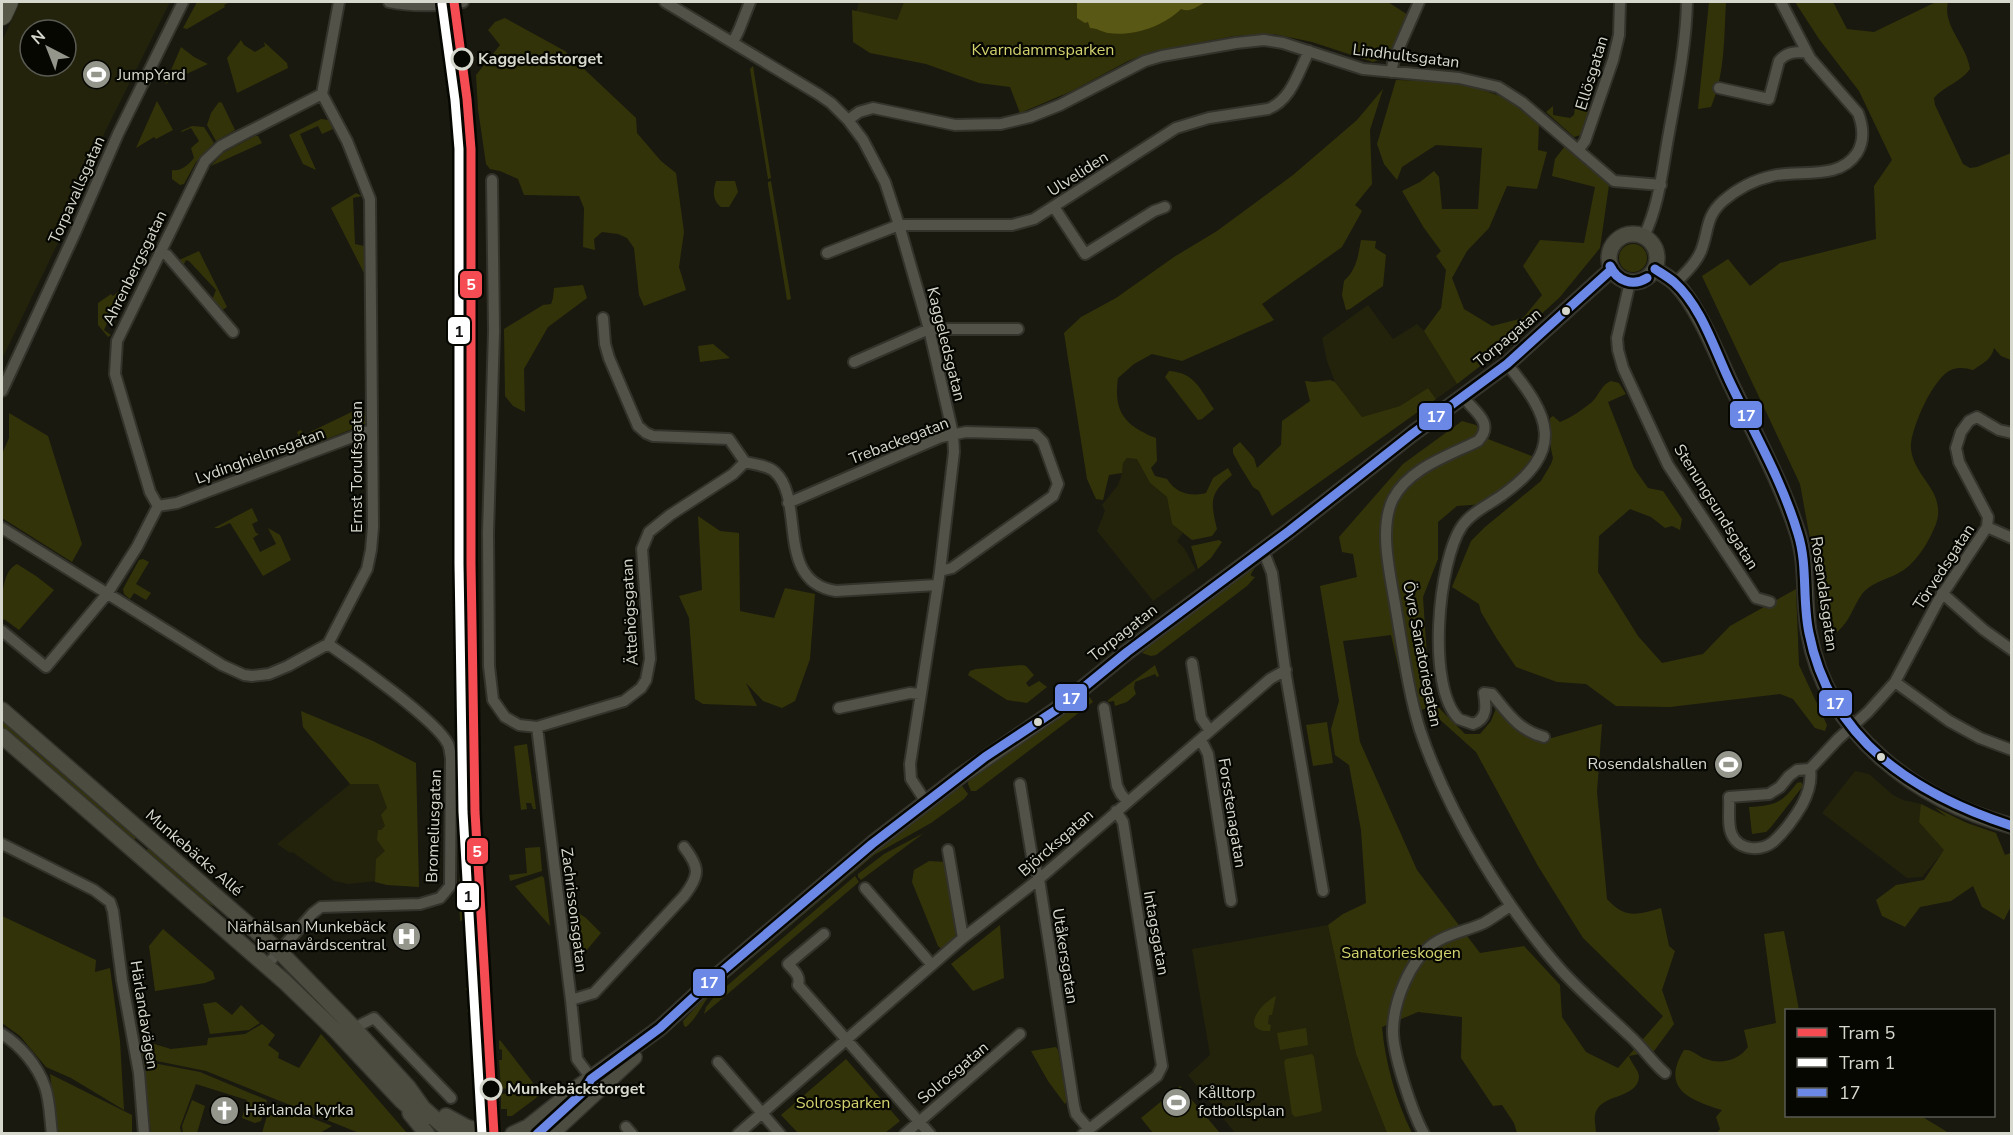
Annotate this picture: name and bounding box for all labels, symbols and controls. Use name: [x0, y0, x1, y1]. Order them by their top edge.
north arrow: [18, 18, 78, 78]
text: N: [27, 25, 50, 50]
street label: Ellösgatan: [1570, 33, 1614, 113]
park label: Kvarndammsparken: [972, 39, 1114, 61]
street label: Lindhultsgatan: [1351, 39, 1461, 73]
marker: Kaggeledstorget: [451, 48, 473, 70]
place label: Kaggeledstorget: [478, 48, 603, 70]
sports icon: JumpYard: [80, 59, 112, 91]
place label: JumpYard: [116, 64, 186, 86]
street label: Torpavallsgatan: [43, 133, 111, 247]
street label: Ulveliden: [1043, 146, 1113, 202]
street label: Ahrenbergsgatan: [98, 207, 172, 329]
line badge: 5: [459, 270, 483, 299]
text: 5: [466, 274, 476, 296]
street label: Kaggeledsgatan: [921, 285, 971, 403]
street label: Torpagatan: [1470, 303, 1546, 373]
unlabelled marker: [1560, 305, 1572, 317]
line badge: 1: [447, 316, 471, 345]
text: 1: [454, 321, 464, 343]
line badge: 17: [1729, 400, 1763, 429]
street label: Ernst Torulfsgatan: [346, 401, 368, 533]
line badge: 17: [1418, 402, 1453, 431]
text: 17: [1736, 405, 1756, 427]
text: 17: [1426, 406, 1446, 428]
street label: Trebackegatan: [846, 412, 952, 470]
street label: Lydinghielmsgatan: [192, 422, 328, 490]
street label: Stenungsundsgatan: [1668, 440, 1764, 574]
street label: Törvedsgatan: [1908, 520, 1980, 614]
street label: Rosendalsgatan: [1805, 535, 1843, 653]
street label: Ättehögsgatan: [616, 558, 644, 666]
street label: Övre Sanatoriegatan: [1397, 579, 1447, 729]
street label: Torpagatan: [1084, 599, 1162, 667]
line badge: 17: [1054, 683, 1088, 712]
text: 17: [1061, 688, 1081, 710]
line badge: 17: [1818, 689, 1853, 717]
text: 17: [1825, 693, 1845, 715]
unlabelled marker: [1032, 716, 1044, 728]
sports icon: Rosendalshallen: [1712, 748, 1744, 780]
unlabelled marker: [1875, 751, 1887, 763]
place label: Rosendalshallen: [1588, 753, 1707, 775]
street label: Forsstenagatan: [1212, 756, 1252, 870]
street label: Bromeliusgatan: [421, 769, 447, 883]
street label: Björcksgatan: [1014, 804, 1098, 882]
street label: Munkebäcks Allé: [141, 805, 247, 901]
line badge: 5: [466, 837, 489, 865]
text: 5: [472, 841, 482, 863]
street label: Zachrissonsgatan: [555, 846, 593, 974]
line badge: 1: [456, 882, 480, 911]
text: 1: [463, 886, 473, 908]
street label: Intagsgatan: [1138, 889, 1174, 977]
street label: Utåkersgatan: [1047, 907, 1083, 1005]
place label: Närhälsan Munkebäck barnavårdscentral: [227, 916, 387, 956]
hospital icon: Närhälsan Munkebäck barnavårdscentral: [391, 920, 423, 952]
park label: Sanatorieskogen: [1341, 942, 1461, 964]
street label: Härlandavägen: [125, 959, 163, 1071]
line badge: 17: [692, 968, 726, 997]
text: 17: [699, 972, 719, 994]
legend: [1785, 1009, 1995, 1117]
text: Tram 5: [1839, 1021, 1895, 1045]
street label: Solrosgatan: [913, 1037, 993, 1109]
text: Tram 1: [1839, 1051, 1895, 1075]
marker: Munkebäckstorget: [480, 1078, 502, 1100]
place label: Munkebäckstorget: [507, 1078, 645, 1100]
text: 17: [1839, 1081, 1861, 1105]
place label: Kålltorp fotbollsplan: [1198, 1082, 1284, 1122]
sports icon: Kålltorp fotbollsplan: [1161, 1086, 1193, 1118]
park label: Solrosparken: [796, 1092, 890, 1114]
church icon: Härlanda kyrka: [208, 1094, 240, 1126]
place label: Härlanda kyrka: [245, 1099, 354, 1121]

